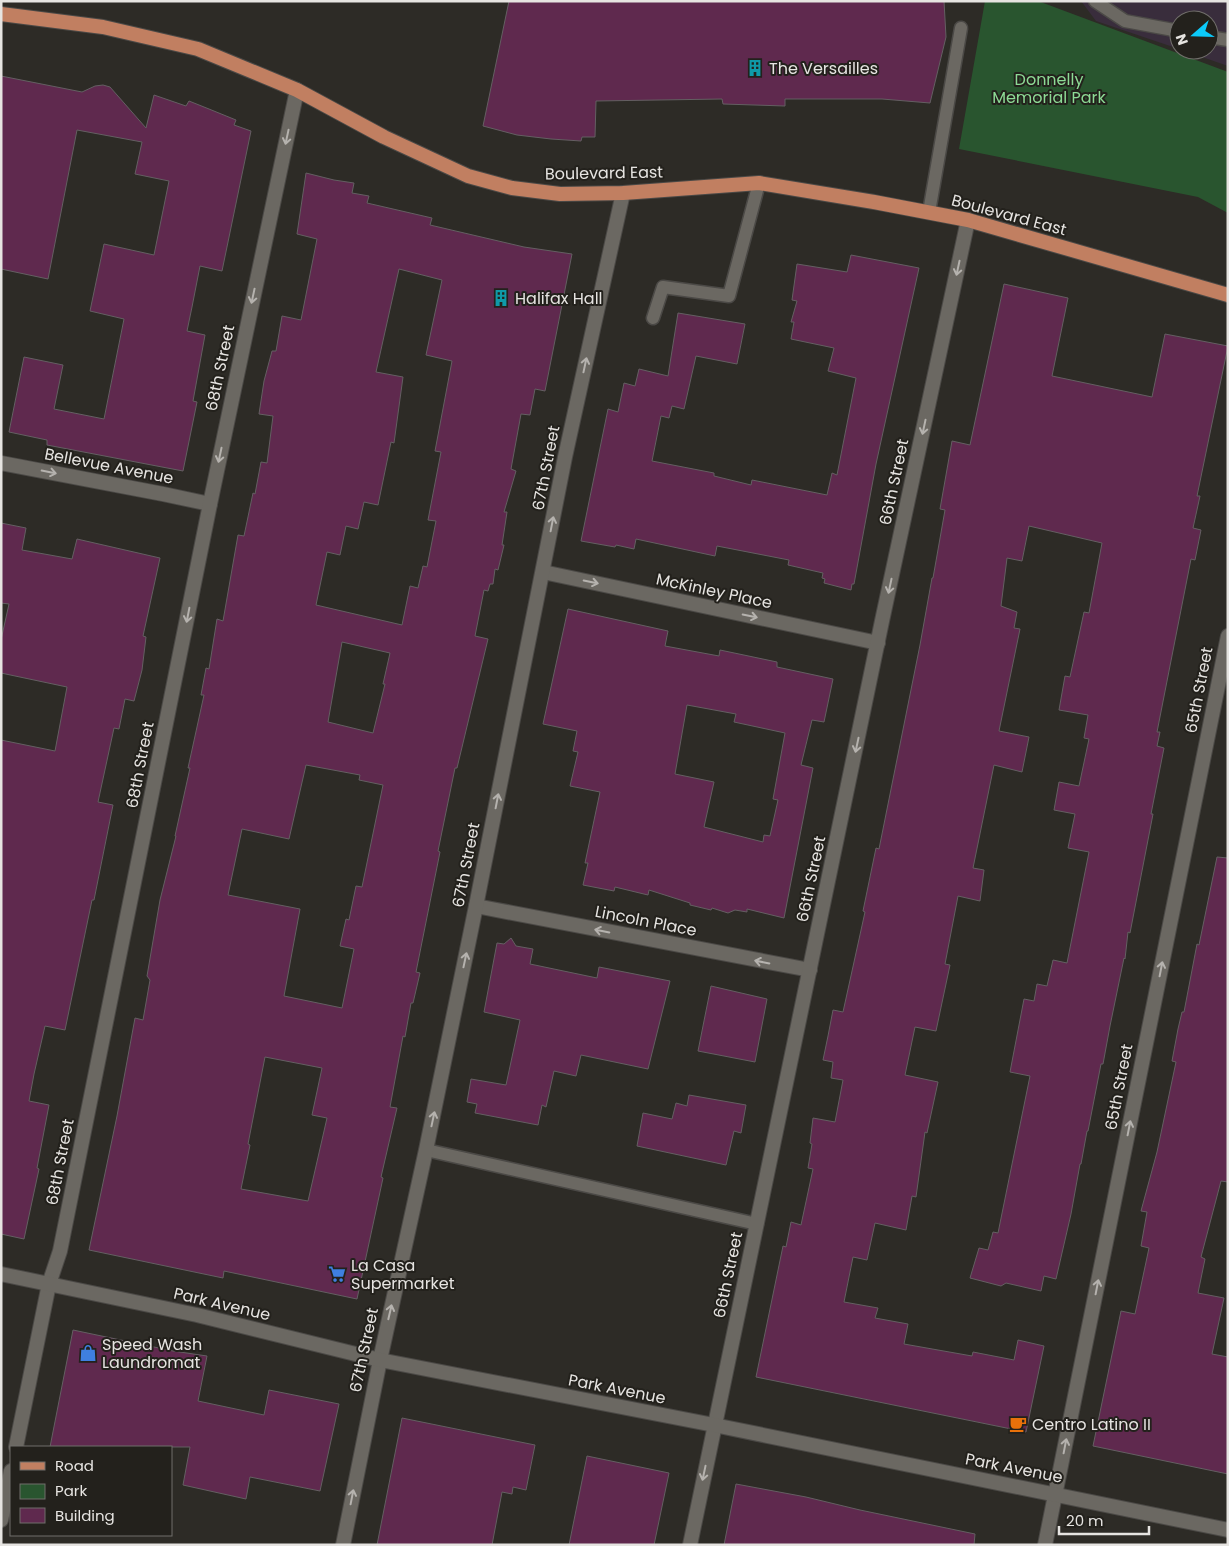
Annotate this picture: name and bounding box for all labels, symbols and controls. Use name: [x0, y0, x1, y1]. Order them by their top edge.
north arrow: [1169, 10, 1219, 60]
text: N: [1171, 31, 1193, 48]
place label: The Versailles: [769, 57, 878, 80]
building icon: The Versailles: [745, 58, 765, 78]
park label: Donnelly Memorial Park: [992, 68, 1107, 109]
one-way arrow: [281, 129, 291, 145]
street label: Boulevard East: [545, 160, 663, 186]
street label: Boulevard East: [949, 189, 1069, 241]
one-way arrow: [953, 259, 962, 275]
place label: Halifax Hall: [515, 287, 603, 310]
one-way arrow: [248, 288, 258, 304]
building icon: Halifax Hall: [491, 288, 511, 308]
street label: 68th Street: [200, 323, 240, 413]
one-way arrow: [581, 358, 591, 374]
one-way arrow: [919, 418, 928, 434]
street label: 67th Street: [526, 423, 566, 512]
street label: 66th Street: [874, 437, 914, 527]
street label: Bellevue Avenue: [43, 442, 176, 490]
one-way arrow: [215, 447, 224, 463]
one-way arrow: [41, 467, 57, 477]
one-way arrow: [548, 517, 558, 533]
street label: McKinley Place: [654, 567, 774, 615]
one-way arrow: [885, 577, 894, 593]
one-way arrow: [582, 578, 598, 587]
one-way arrow: [182, 606, 192, 622]
one-way arrow: [741, 612, 757, 621]
street label: 65th Street: [1179, 645, 1219, 735]
street label: 68th Street: [120, 720, 160, 810]
one-way arrow: [851, 736, 861, 752]
one-way arrow: [493, 793, 503, 809]
street label: 67th Street: [446, 820, 486, 909]
street label: 66th Street: [791, 834, 831, 924]
street label: Lincoln Place: [593, 900, 699, 942]
one-way arrow: [594, 925, 610, 935]
one-way arrow: [461, 952, 470, 968]
one-way arrow: [754, 956, 770, 966]
one-way arrow: [1157, 961, 1166, 977]
street label: 65th Street: [1099, 1042, 1139, 1132]
one-way arrow: [428, 1111, 438, 1127]
street label: 68th Street: [40, 1117, 80, 1207]
one-way arrow: [1125, 1120, 1134, 1136]
street label: 66th Street: [708, 1230, 748, 1320]
place label: La Casa Supermarket: [351, 1254, 455, 1295]
supermarket icon: La Casa Supermarket: [327, 1264, 347, 1284]
one-way arrow: [1093, 1280, 1102, 1296]
street label: Park Avenue: [171, 1282, 273, 1326]
one-way arrow: [386, 1304, 395, 1320]
street label: 67th Street: [344, 1305, 384, 1394]
place label: Speed Wash Laundromat: [102, 1333, 202, 1374]
shop icon: Speed Wash Laundromat: [78, 1343, 98, 1363]
street label: Park Avenue: [566, 1368, 668, 1410]
place label: Centro Latino II: [1032, 1413, 1151, 1436]
cafe icon: Centro Latino II: [1008, 1414, 1028, 1434]
one-way arrow: [1061, 1439, 1070, 1455]
legend: [10, 1446, 172, 1536]
street label: Park Avenue: [963, 1447, 1065, 1489]
text: Road: [55, 1455, 94, 1476]
one-way arrow: [699, 1465, 709, 1481]
text: Park: [55, 1480, 87, 1501]
one-way arrow: [348, 1489, 358, 1505]
scale bar: [1059, 1504, 1149, 1536]
text: Building: [55, 1505, 115, 1526]
text: 20 m: [1066, 1510, 1104, 1531]

